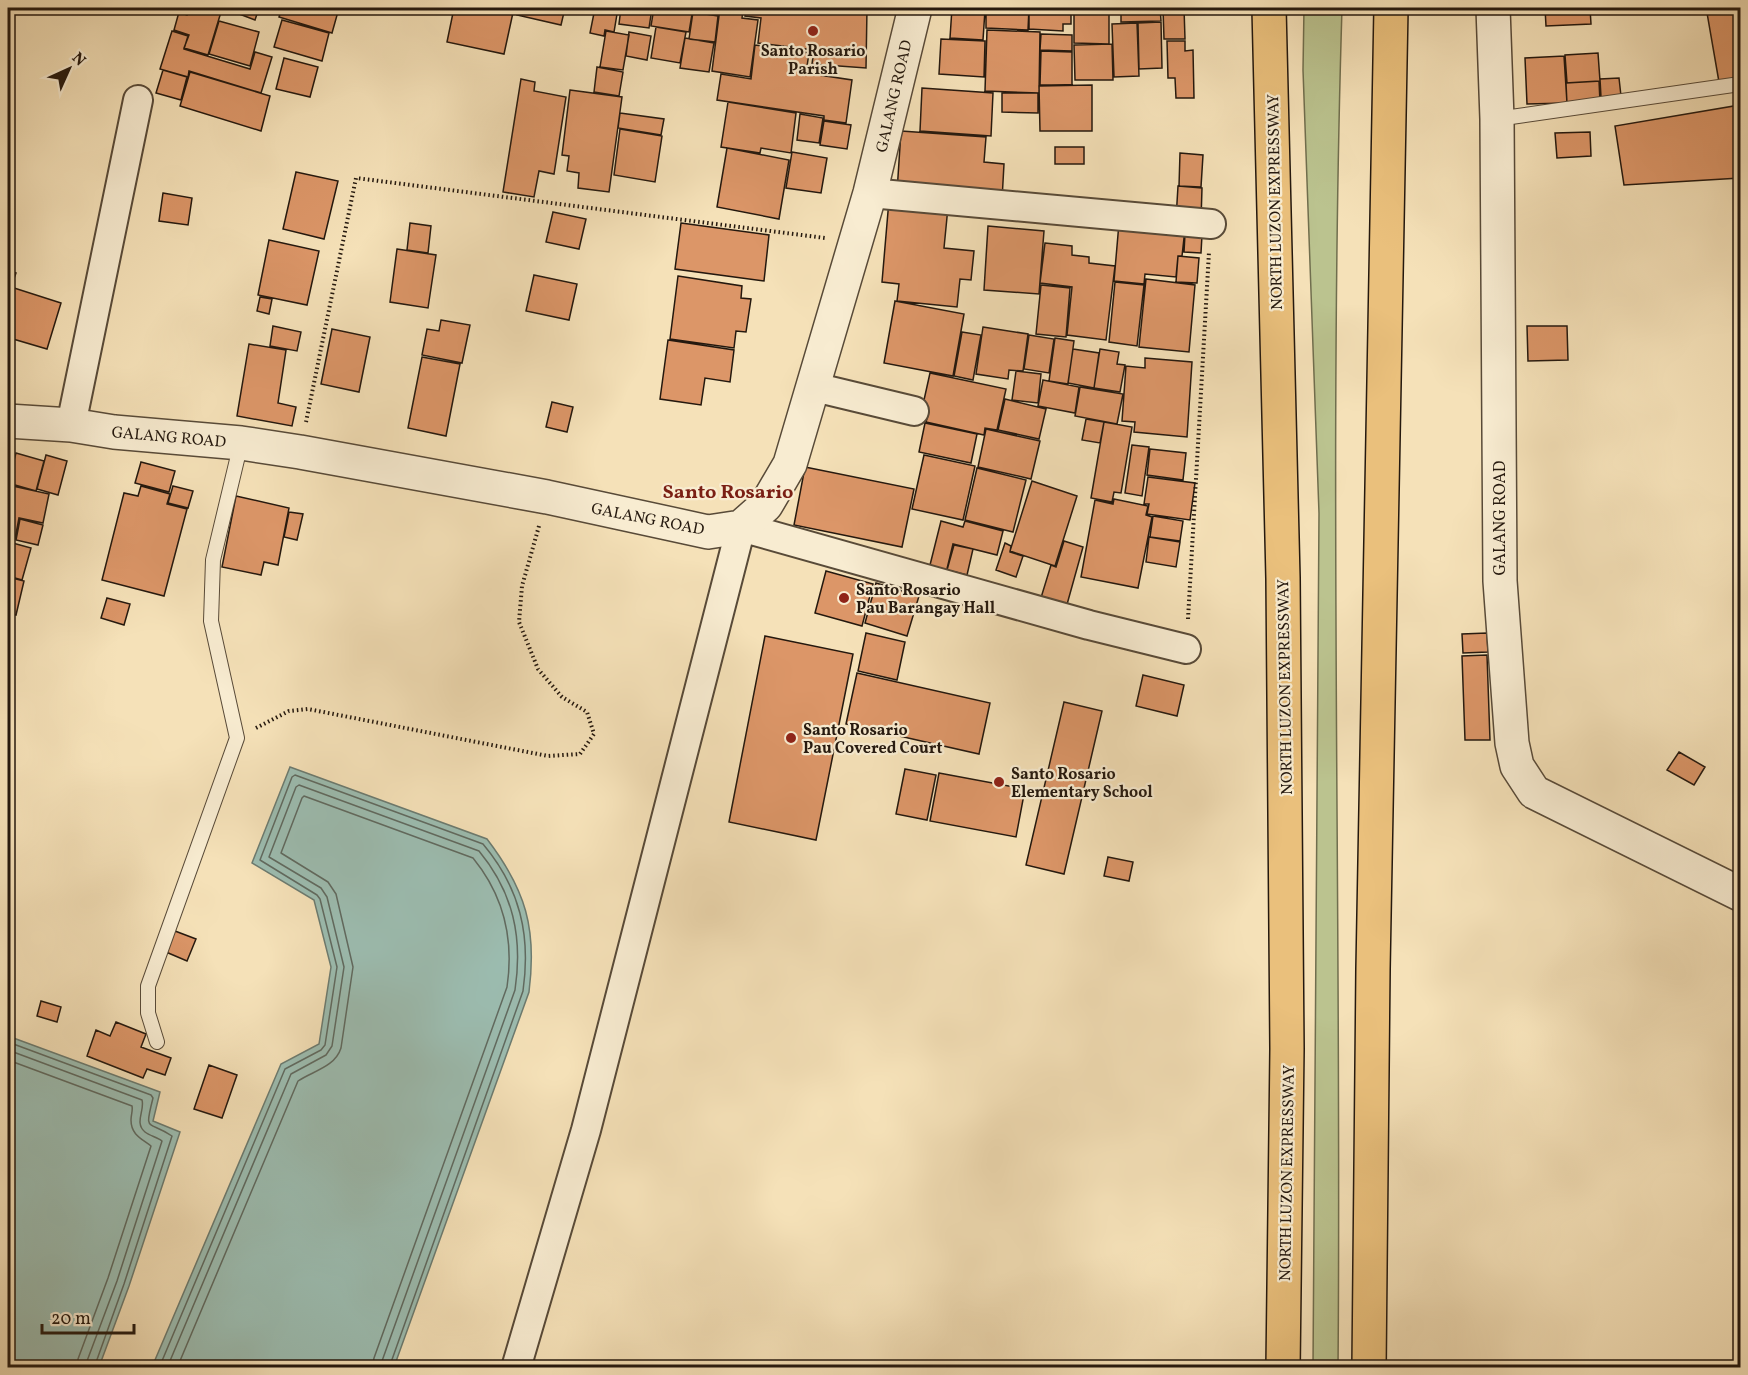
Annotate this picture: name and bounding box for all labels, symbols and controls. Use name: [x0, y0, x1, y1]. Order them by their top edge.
marker: Santo Rosario Parish: [806, 24, 820, 38]
street label: GALANG ROAD: [871, 38, 919, 155]
north arrow: [39, 39, 99, 99]
place label: Santo Rosario Parish: [761, 41, 865, 81]
text: N: [66, 48, 90, 72]
street label: NORTH LUZON EXPRESSWAY: [1263, 94, 1289, 310]
street label: GALANG ROAD: [111, 422, 227, 454]
street label: GALANG ROAD: [1490, 460, 1512, 575]
district label: Santo Rosario: [663, 479, 793, 507]
street label: GALANG ROAD: [589, 498, 706, 542]
street label: NORTH LUZON EXPRESSWAY: [1273, 579, 1299, 795]
place label: Santo Rosario Pau Barangay Hall: [856, 580, 996, 620]
marker: Santo Rosario Pau Barangay Hall: [837, 591, 851, 605]
place label: Santo Rosario Pau Covered Court: [803, 720, 942, 760]
marker: Santo Rosario Pau Covered Court: [784, 731, 798, 745]
place label: Santo Rosario Elementary School: [1011, 764, 1153, 804]
marker: Santo Rosario Elementary School: [992, 775, 1006, 789]
street label: NORTH LUZON EXPRESSWAY: [1275, 1065, 1301, 1281]
scale bar: [42, 1297, 134, 1335]
text: 20 m: [51, 1307, 91, 1332]

